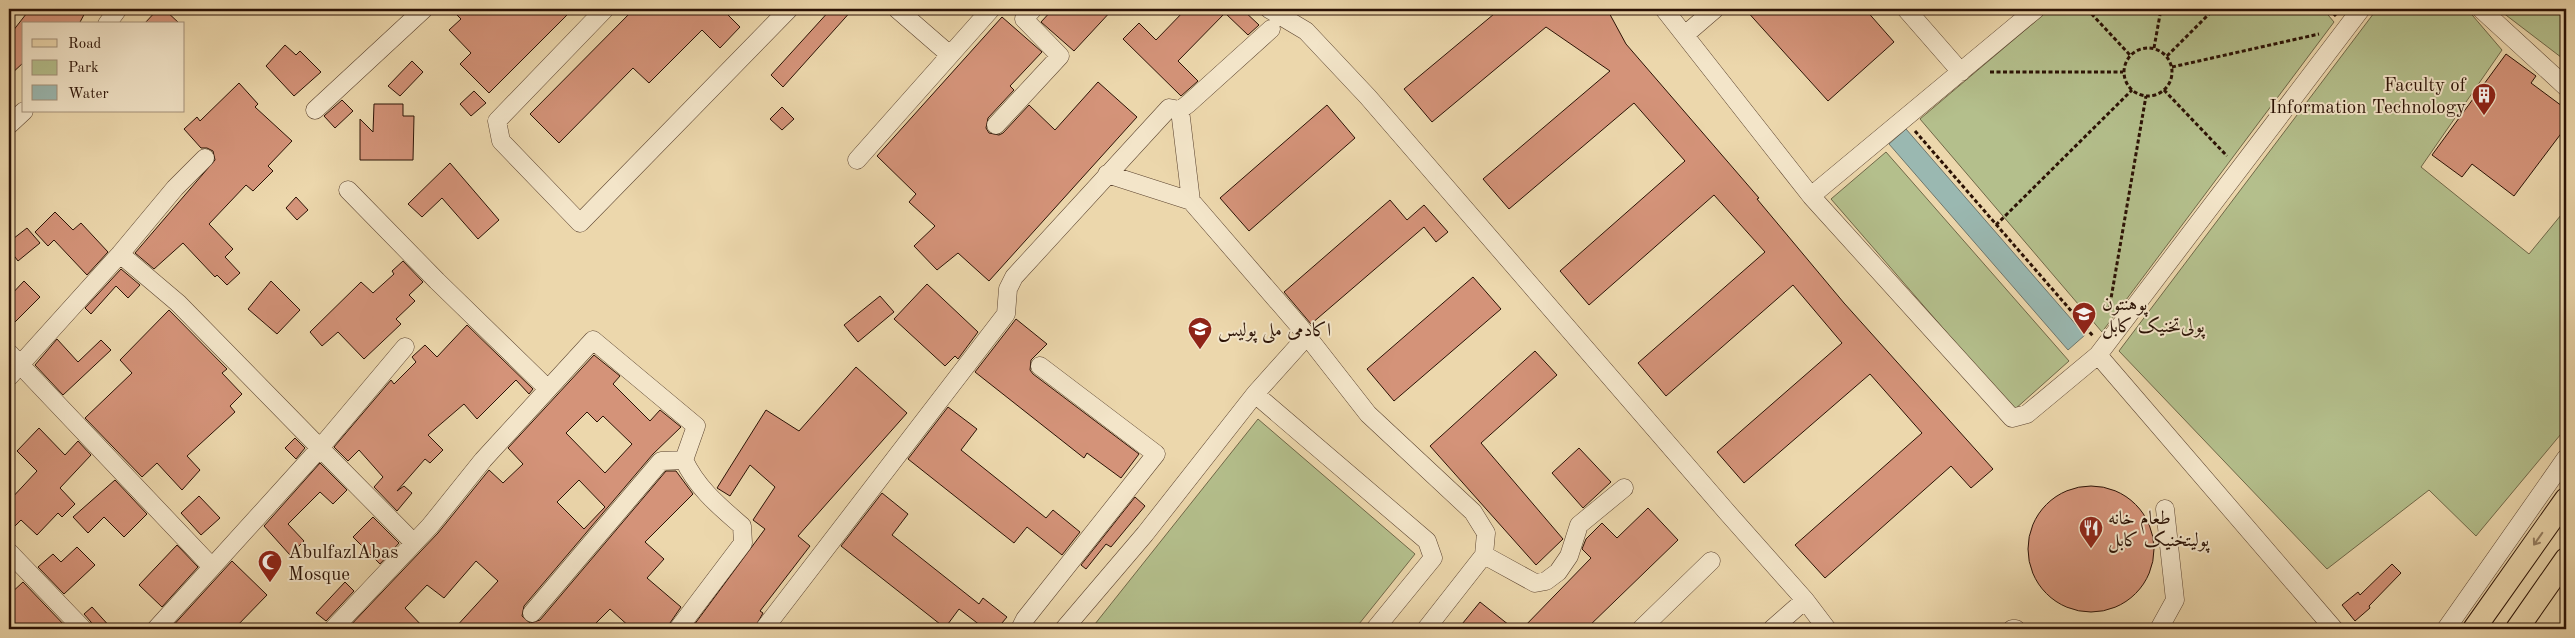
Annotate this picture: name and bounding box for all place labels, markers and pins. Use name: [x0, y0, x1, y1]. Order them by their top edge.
place label: Faculty of Information Technology: [2269, 77, 2467, 118]
building icon: Faculty of Information Technology: [2471, 82, 2497, 116]
place label: پوهنتون پولی‌تخنیک کابل: [2102, 296, 2206, 339]
school or university icon: پوهنتون پولی‌تخنیک کابل: [2071, 301, 2097, 335]
school or university icon: اکادمی ملی پولیس: [1187, 316, 1213, 350]
place label: اکادمی ملی پولیس: [1218, 321, 1331, 344]
place label: طعام خانه پولیتخنیک کابل: [2108, 510, 2210, 553]
restaurant icon: طعام خانه پولیتخنیک کابل: [2078, 515, 2104, 549]
place label: AbulfazlAbas Mosque: [288, 544, 399, 585]
mosque icon: AbulfazlAbas Mosque: [257, 549, 283, 583]

